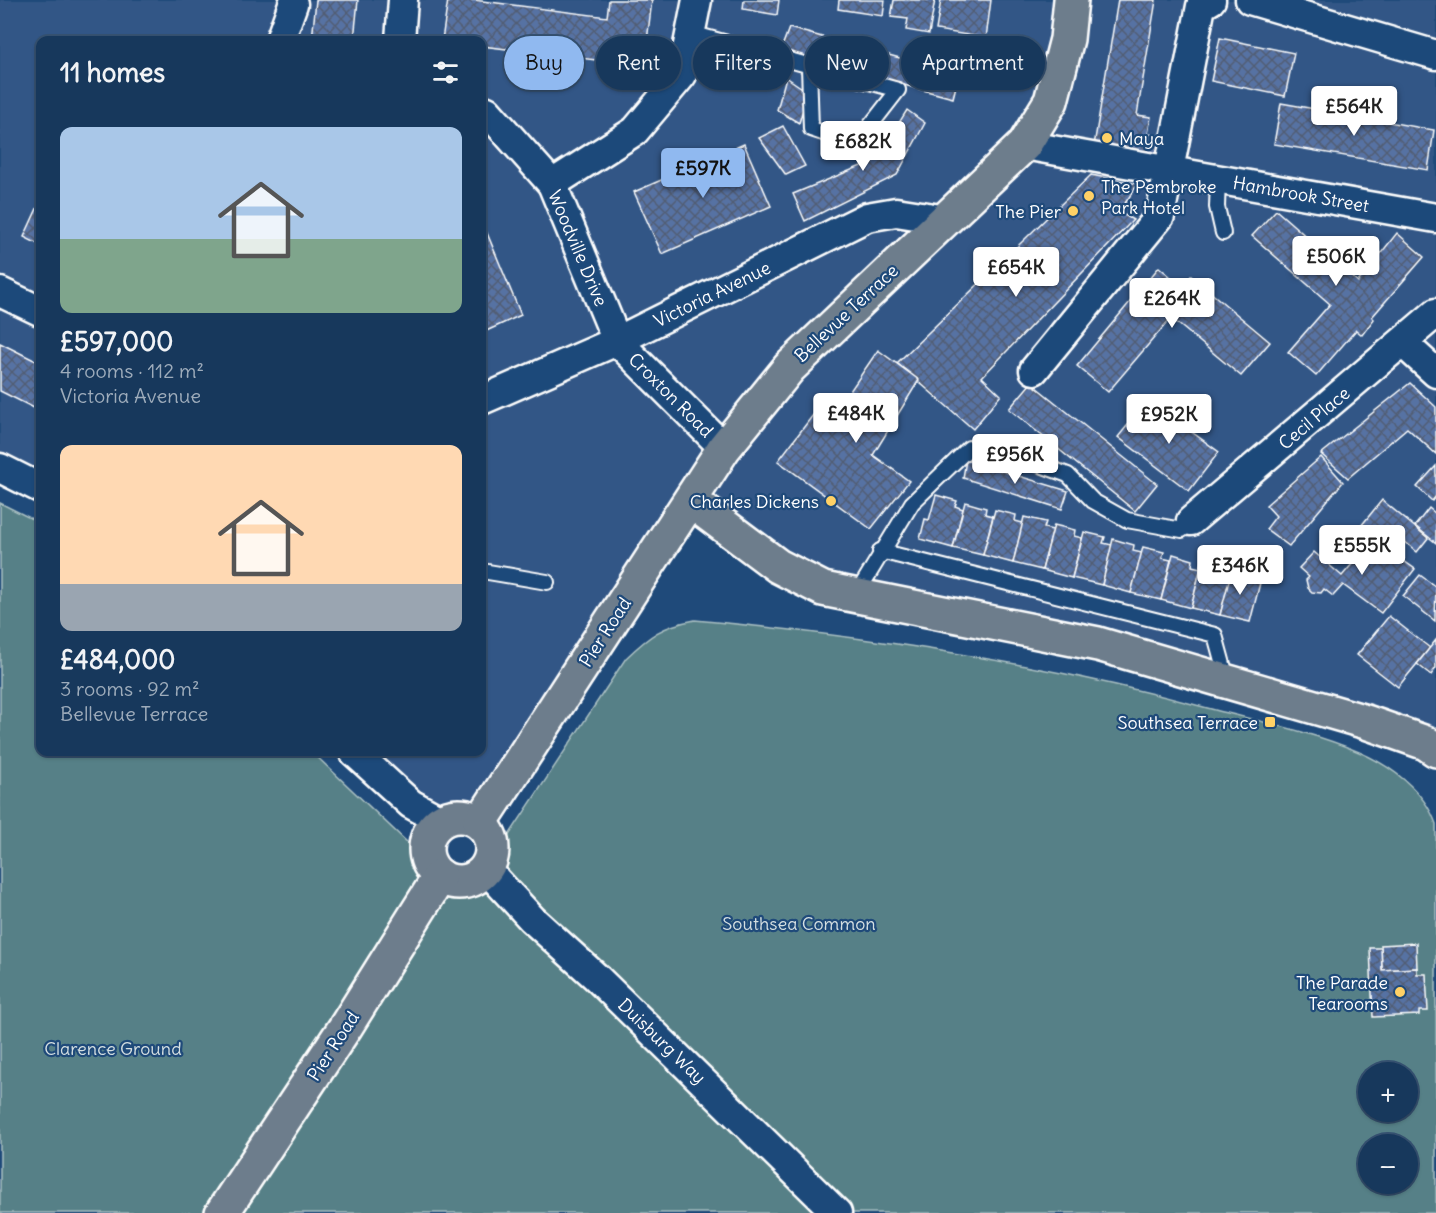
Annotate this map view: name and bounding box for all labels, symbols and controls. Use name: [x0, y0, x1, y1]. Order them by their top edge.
chip: Buy: [504, 36, 584, 90]
chip: Rent: [596, 36, 681, 90]
chip: Filters: [693, 36, 793, 90]
chip: New: [805, 36, 889, 90]
chip: Apartment: [901, 36, 1045, 90]
text: 11 homes: [60, 56, 165, 89]
icon: filters: [429, 56, 462, 89]
pin: £564K: [1312, 86, 1396, 137]
text: £564K: [1325, 93, 1383, 118]
pin: £682K: [821, 121, 905, 172]
place label: Maya: [1119, 127, 1164, 150]
text: £682K: [834, 128, 892, 153]
marker: Maya: [1100, 131, 1114, 145]
pin: £597K: [661, 148, 745, 199]
text: £597K: [675, 155, 731, 180]
icon: home: [207, 166, 315, 274]
street label: Hambrook Street: [1231, 171, 1371, 217]
place label: The Pembroke Park Hotel: [1101, 175, 1216, 219]
street label: Woodville Drive: [543, 186, 613, 310]
marker: The Pembroke Park Hotel: [1082, 189, 1096, 203]
place label: The Pier: [995, 200, 1062, 223]
marker: The Pier: [1066, 204, 1080, 218]
pin: £506K: [1294, 236, 1378, 287]
text: £506K: [1306, 243, 1366, 268]
pin: £654K: [974, 247, 1058, 298]
text: £654K: [987, 254, 1045, 279]
street label: Victoria Avenue: [650, 256, 774, 332]
street label: Bellevue Terrace: [789, 259, 903, 367]
pin: £264K: [1130, 278, 1214, 329]
text: £264K: [1143, 285, 1201, 310]
text: £597,000: [60, 325, 173, 358]
street label: Croxton Road: [624, 348, 719, 443]
text: 4 rooms · 112 m²: [60, 358, 204, 383]
street label: Cecil Place: [1274, 381, 1354, 455]
text: Victoria Avenue: [60, 383, 201, 408]
pin: £484K: [814, 393, 898, 444]
pin: £952K: [1127, 394, 1211, 445]
text: £484K: [827, 400, 885, 425]
text: £952K: [1140, 401, 1198, 426]
pin: £956K: [973, 434, 1057, 485]
text: £956K: [986, 441, 1044, 466]
icon: home: [207, 484, 315, 592]
place label: Charles Dickens: [690, 490, 819, 513]
marker: Charles Dickens: [824, 494, 838, 508]
pin: £555K: [1320, 525, 1404, 576]
text: £555K: [1333, 532, 1391, 557]
pin: £346K: [1198, 545, 1282, 596]
text: £346K: [1211, 552, 1269, 577]
street label: Pier Road: [574, 593, 636, 671]
text: £484,000: [60, 643, 175, 676]
text: 3 rooms · 92 m²: [60, 676, 199, 701]
text: Bellevue Terrace: [60, 701, 208, 726]
place label: Southsea Terrace: [1117, 711, 1258, 734]
marker: Southsea Terrace: [1263, 715, 1277, 729]
park label: Southsea Common: [722, 912, 876, 935]
place label: The Parade Tearooms: [1296, 971, 1388, 1015]
marker: The Parade Tearooms: [1393, 985, 1407, 999]
street label: Duisburg Way: [613, 993, 711, 1089]
street label: Pier Road: [302, 1007, 364, 1085]
park label: Clarence Ground: [44, 1037, 182, 1060]
map controls: [1358, 1062, 1418, 1194]
button: +: [1358, 1062, 1418, 1122]
button: −: [1358, 1134, 1418, 1194]

